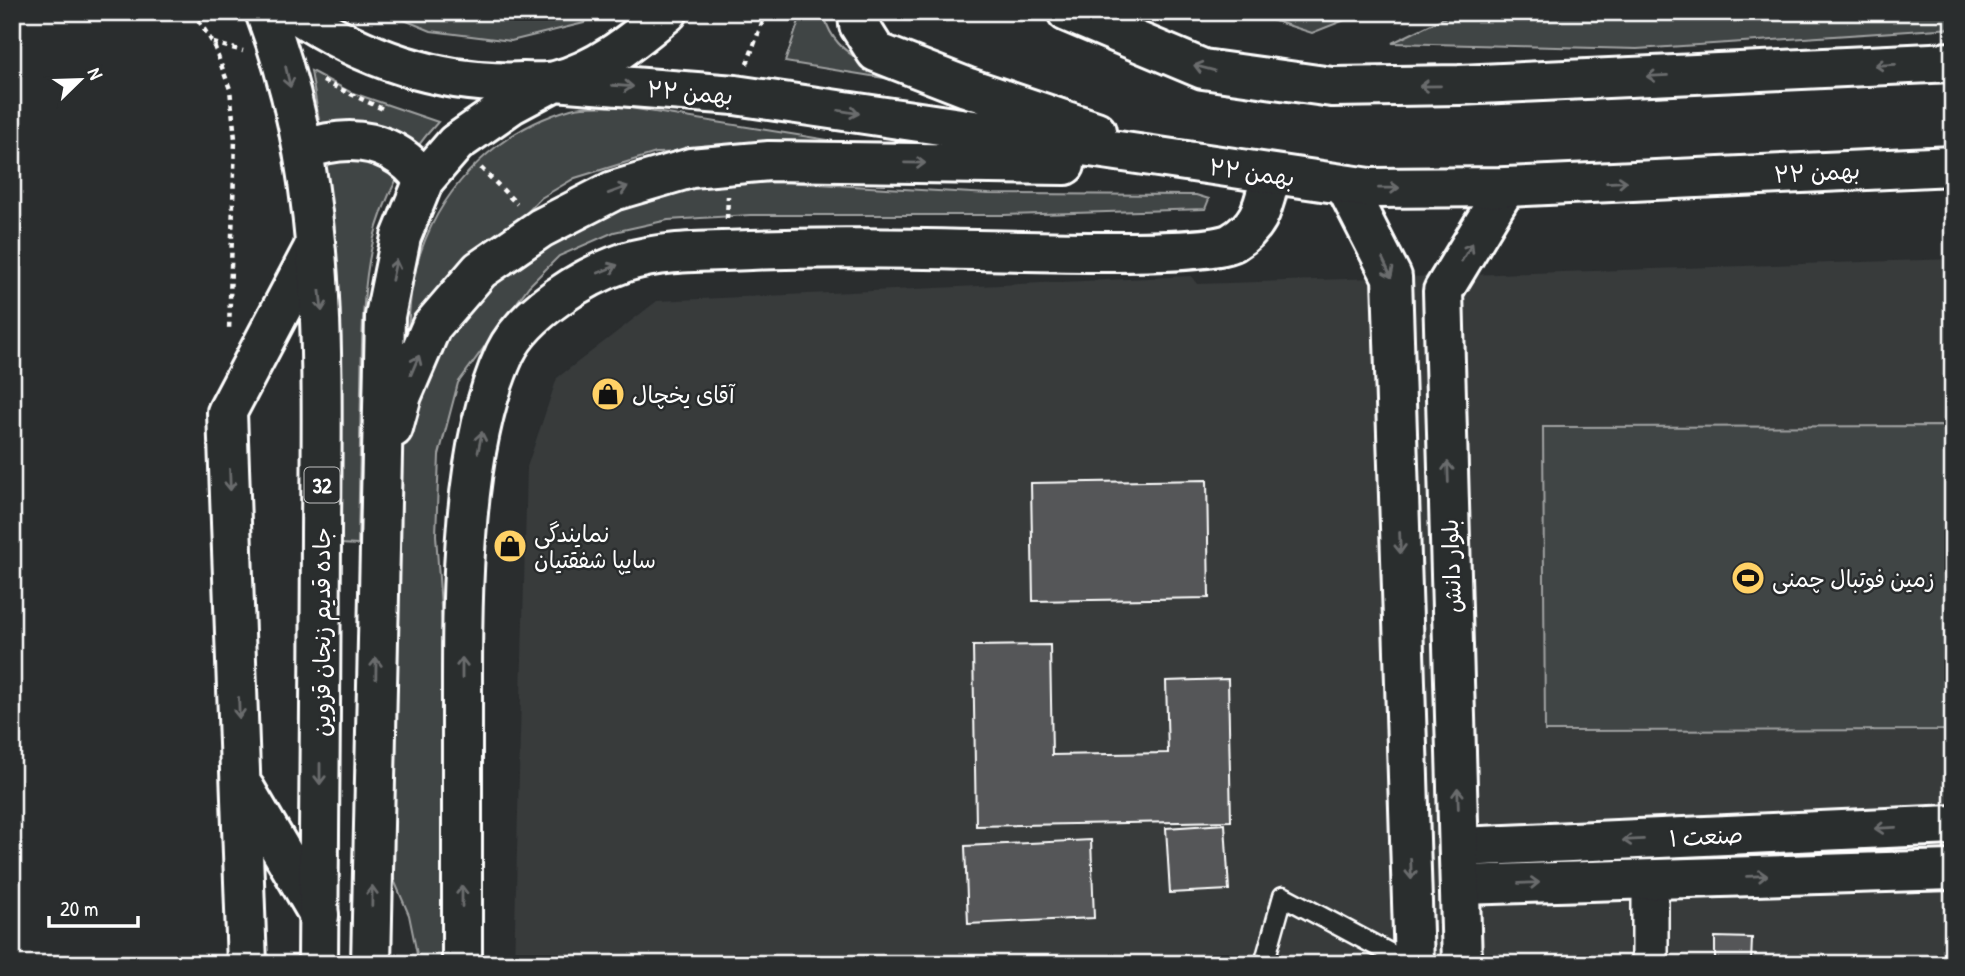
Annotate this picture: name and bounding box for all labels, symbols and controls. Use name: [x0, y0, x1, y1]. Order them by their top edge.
north arrow: [46, 46, 116, 116]
one-way arrow: [1873, 59, 1896, 72]
one-way arrow: [1193, 61, 1216, 74]
text: N: [82, 64, 110, 83]
one-way arrow: [282, 65, 295, 87]
one-way arrow: [1646, 69, 1669, 82]
street label: ۲۲ بهمن: [646, 73, 734, 111]
one-way arrow: [1419, 79, 1442, 92]
one-way arrow: [611, 80, 634, 93]
one-way arrow: [837, 106, 860, 119]
street label: ۲۲ بهمن: [1207, 151, 1297, 193]
street label: ۲۲ بهمن: [1773, 154, 1861, 190]
one-way arrow: [903, 156, 926, 170]
one-way arrow: [1605, 175, 1628, 188]
one-way arrow: [1378, 181, 1401, 195]
one-way arrow: [606, 183, 628, 196]
one-way arrow: [1460, 242, 1474, 262]
one-way arrow: [1381, 257, 1394, 278]
one-way arrow: [388, 259, 402, 282]
one-way arrow: [596, 262, 618, 275]
one-way arrow: [315, 289, 328, 312]
one-way arrow: [409, 355, 422, 376]
shop icon: آقای یخچال: [589, 375, 627, 413]
place label: آقای یخچال: [632, 379, 736, 410]
one-way arrow: [474, 431, 488, 454]
one-way arrow: [1442, 461, 1455, 484]
one-way arrow: [223, 468, 236, 491]
road number: 32: [304, 468, 340, 503]
place label: نمایندگی سایپا شفقتیان: [534, 518, 656, 575]
street label: بلوار دانش: [1434, 518, 1468, 614]
street label: جاده قدیم زنجان قزوین: [306, 527, 340, 737]
shop icon: نمایندگی سایپا شفقتیان: [491, 527, 529, 565]
one-way arrow: [1394, 532, 1407, 555]
sports icon: زمین فوتبال چمنی: [1729, 559, 1767, 597]
place label: زمین فوتبال چمنی: [1772, 563, 1935, 594]
one-way arrow: [370, 657, 383, 680]
one-way arrow: [455, 657, 469, 680]
one-way arrow: [233, 696, 246, 719]
one-way arrow: [313, 762, 327, 785]
one-way arrow: [1451, 786, 1464, 809]
street label: صنعت ۱: [1668, 819, 1744, 853]
one-way arrow: [1873, 822, 1896, 835]
one-way arrow: [1622, 833, 1645, 846]
one-way arrow: [1404, 857, 1417, 880]
one-way arrow: [1745, 870, 1768, 883]
one-way arrow: [1518, 876, 1541, 890]
one-way arrow: [365, 884, 379, 907]
one-way arrow: [455, 884, 469, 907]
scale bar: [49, 885, 138, 929]
text: 20 m: [60, 894, 98, 923]

